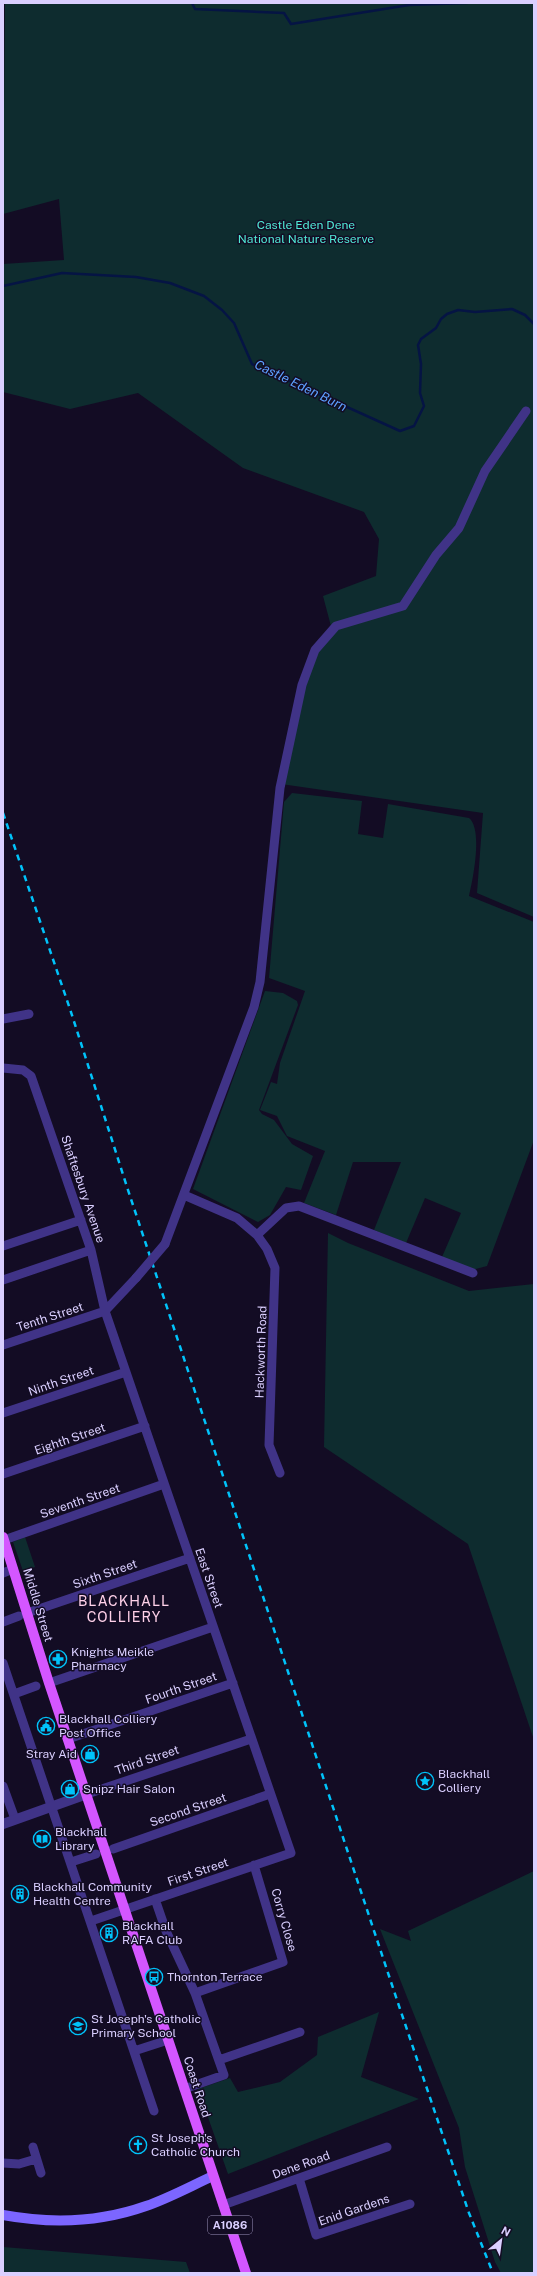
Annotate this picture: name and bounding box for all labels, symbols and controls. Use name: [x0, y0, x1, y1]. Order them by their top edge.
park label: Castle Eden Dene National Nature Reserve: [238, 218, 374, 246]
water label: Castle Eden Burn: [252, 357, 349, 414]
street label: Shaftesbury Avenue: [58, 1133, 108, 1245]
street label: Tenth Street: [15, 1300, 85, 1334]
street label: Hackworth Road: [252, 1305, 270, 1399]
street label: Ninth Street: [26, 1363, 96, 1399]
street label: Eighth Street: [33, 1420, 108, 1458]
street label: Seventh Street: [38, 1481, 122, 1521]
street label: East Street: [192, 1546, 226, 1610]
street label: Sixth Street: [71, 1556, 139, 1592]
street label: Middle Street: [20, 1567, 56, 1644]
district label: BLACKHALL COLLIERY: [78, 1593, 170, 1625]
place label: Knights Meikle Pharmacy: [71, 1645, 154, 1673]
pharmacy icon: Knights Meikle Pharmacy: [48, 1649, 68, 1669]
street label: Fourth Street: [143, 1669, 219, 1707]
place label: Blackhall Colliery Post Office: [59, 1712, 158, 1740]
public building icon: Blackhall Colliery Post Office: [36, 1716, 56, 1736]
street label: Third Street: [113, 1742, 181, 1777]
shop icon: Stray Aid: [80, 1744, 100, 1764]
place label: Stray Aid: [26, 1747, 77, 1761]
place label: Blackhall Colliery: [438, 1767, 490, 1795]
place icon: Blackhall Colliery: [415, 1771, 435, 1791]
shop icon: Snipz Hair Salon: [60, 1779, 80, 1799]
place label: Snipz Hair Salon: [83, 1782, 175, 1796]
street label: Second Street: [148, 1790, 228, 1830]
place label: Blackhall Library: [55, 1825, 107, 1853]
library icon: Blackhall Library: [32, 1829, 52, 1849]
street label: First Street: [166, 1855, 231, 1889]
place label: Blackhall Community Health Centre: [33, 1880, 152, 1908]
building icon: Blackhall Community Health Centre: [10, 1884, 30, 1904]
street label: Corry Close: [268, 1887, 300, 1953]
place label: Blackhall RAFA Club: [122, 1919, 182, 1947]
building icon: Blackhall RAFA Club: [99, 1923, 119, 1943]
bus stop icon: Thornton Terrace: [144, 1967, 164, 1987]
place label: Thornton Terrace: [167, 1970, 263, 1984]
place label: St Joseph's Catholic Primary School: [91, 2012, 201, 2040]
school or university icon: St Joseph's Catholic Primary School: [68, 2016, 88, 2036]
street label: Coast Road: [181, 2055, 213, 2119]
place label: St Joseph's Catholic Church: [151, 2131, 240, 2159]
church icon: St Joseph's Catholic Church: [128, 2135, 148, 2155]
street label: Dene Road: [270, 2148, 332, 2182]
street label: Enid Gardens: [317, 2191, 391, 2229]
road number: A1086: [208, 2216, 252, 2234]
north arrow: [481, 2220, 521, 2260]
text: N: [499, 2224, 513, 2239]

